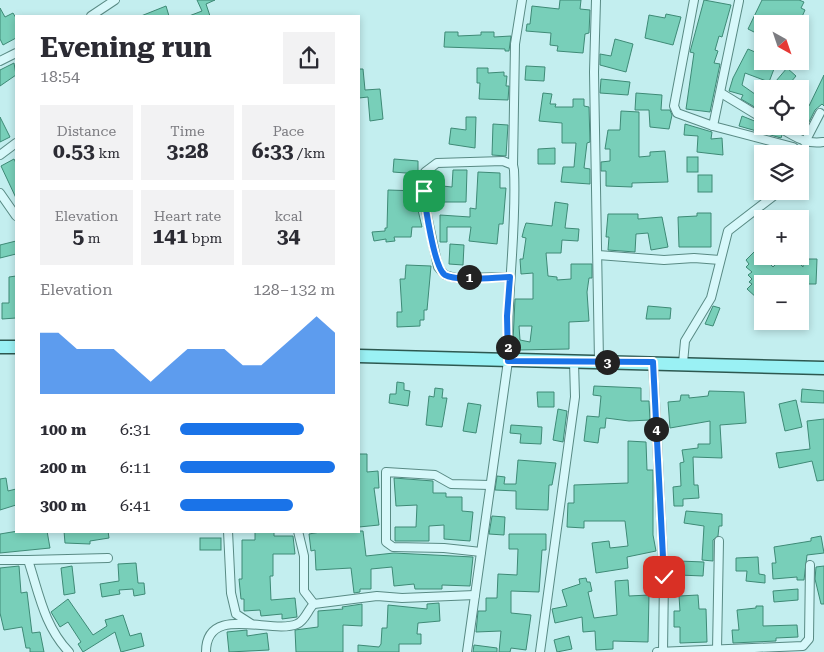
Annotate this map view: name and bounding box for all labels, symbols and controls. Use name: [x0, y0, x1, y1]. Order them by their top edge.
north arrow: [754, 15, 809, 70]
map controls: [754, 15, 809, 330]
text: Evening run: [40, 31, 212, 64]
button: share: [283, 32, 335, 84]
text: 18:54: [40, 67, 80, 86]
button: locate: [754, 80, 809, 135]
text: Distance: [57, 123, 116, 139]
text: Time: [170, 123, 205, 139]
text: Pace: [273, 123, 304, 139]
text: 0.53: [53, 139, 95, 163]
text: 3:28: [167, 139, 208, 163]
text: 6:33: [252, 139, 294, 163]
text: km: [95, 145, 120, 161]
text: /km: [294, 145, 325, 161]
button: layers: [754, 145, 809, 200]
pin: [403, 170, 445, 212]
icon: arrive: [410, 177, 438, 205]
text: Elevation: [55, 208, 118, 224]
text: Heart rate: [154, 208, 221, 224]
text: kcal: [274, 208, 303, 224]
button: +: [754, 210, 809, 265]
text: 5: [72, 224, 84, 248]
text: 141: [153, 224, 188, 248]
text: 34: [277, 224, 300, 248]
text: m: [84, 230, 101, 246]
text: bpm: [188, 230, 222, 246]
pin: 1: [456, 264, 482, 290]
text: 1: [466, 269, 473, 285]
button: −: [754, 275, 809, 330]
text: Elevation: [40, 280, 113, 299]
text: 128–132 m: [253, 280, 335, 299]
pin: 2: [496, 334, 520, 360]
text: 2: [505, 339, 512, 355]
pin: 3: [594, 350, 620, 374]
text: 3: [604, 354, 611, 370]
pin: 4: [644, 416, 668, 442]
text: 100 m: [40, 420, 86, 439]
text: 6:31: [120, 420, 151, 439]
text: 4: [653, 421, 660, 437]
text: 200 m: [40, 458, 86, 477]
text: 6:11: [120, 458, 151, 477]
text: 300 m: [40, 496, 86, 515]
text: 6:41: [120, 496, 151, 515]
pin: [643, 556, 685, 598]
icon: check: [650, 563, 678, 591]

